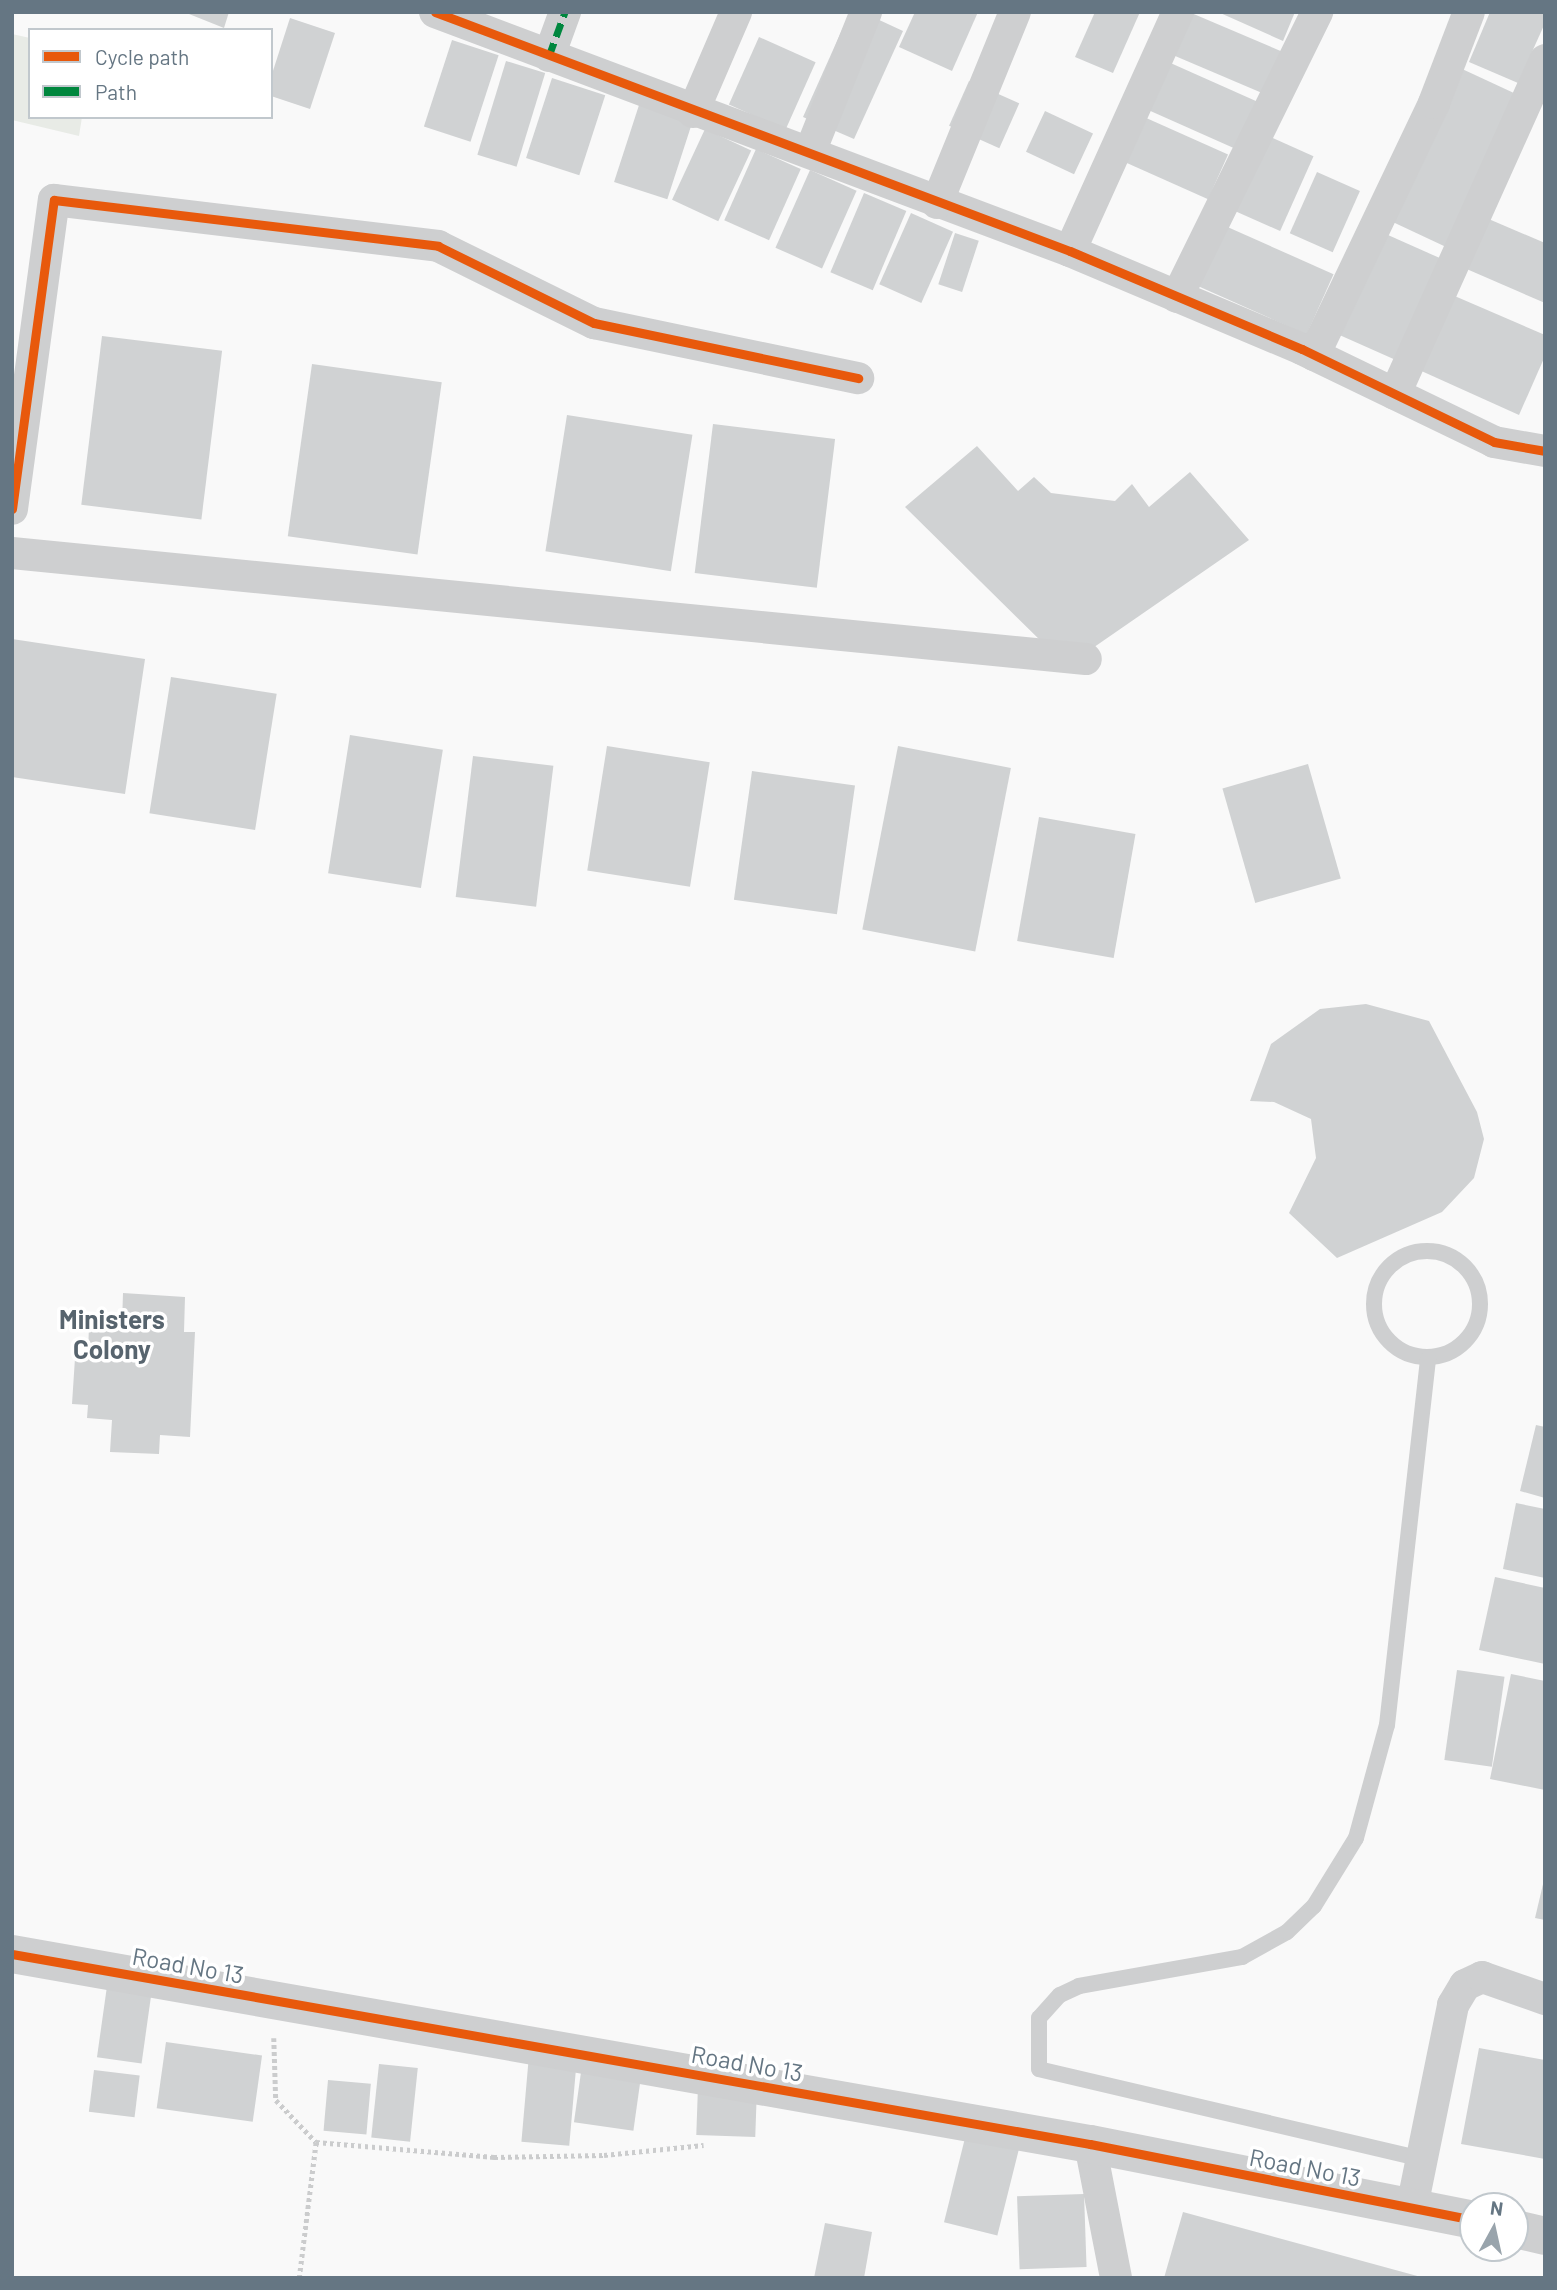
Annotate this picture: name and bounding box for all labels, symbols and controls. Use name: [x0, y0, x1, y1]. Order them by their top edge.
legend: [28, 28, 273, 119]
text: Cycle path: [95, 44, 189, 69]
text: Path: [95, 79, 137, 104]
district label: Ministers Colony: [59, 1303, 165, 1364]
street label: Road No 13: [130, 1941, 246, 1989]
street label: Road No 13: [689, 2039, 805, 2087]
street label: Road No 13: [1247, 2142, 1363, 2192]
north arrow: [1459, 2192, 1529, 2262]
text: N: [1489, 2195, 1505, 2220]

